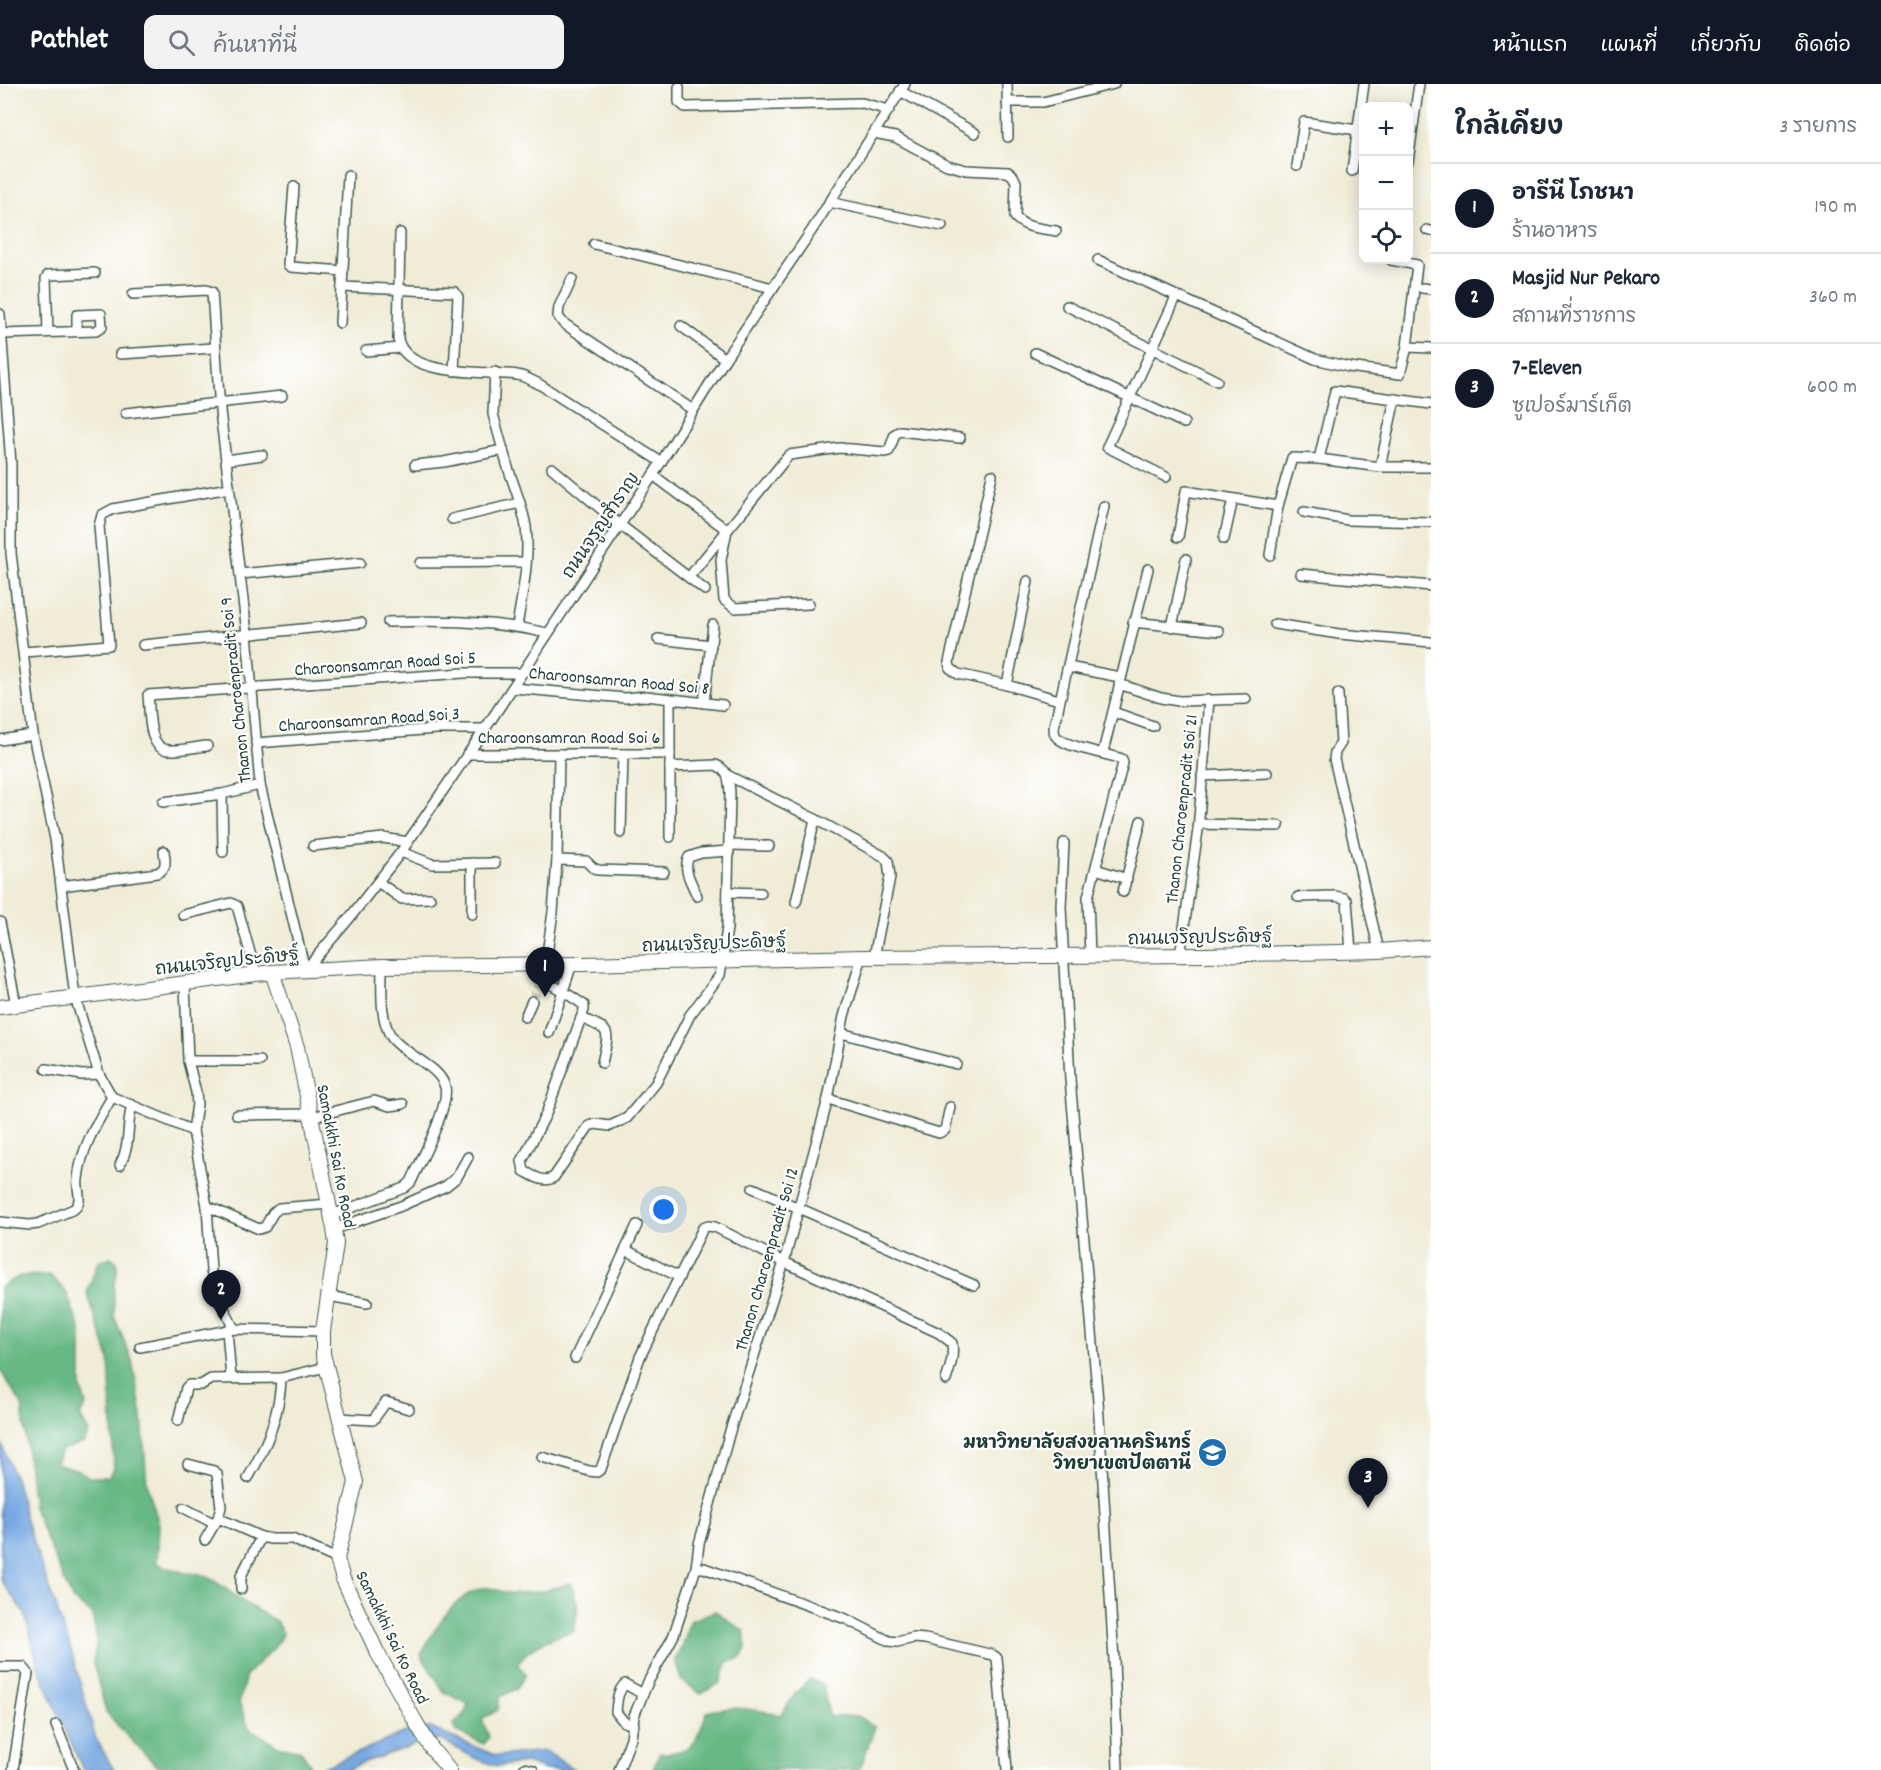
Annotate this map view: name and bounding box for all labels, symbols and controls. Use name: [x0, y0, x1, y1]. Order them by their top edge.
search box: [144, 15, 564, 69]
text: Pathlet: [30, 22, 108, 62]
icon: search: [165, 26, 198, 59]
text: ค้นหาที่นี่: [213, 32, 297, 63]
text: หน้าแรก: [1493, 32, 1568, 62]
text: แผนที่: [1601, 32, 1657, 62]
text: เกี่ยวกับ: [1690, 32, 1762, 62]
text: ติดต่อ: [1795, 32, 1851, 62]
map controls: [1359, 102, 1413, 264]
button: +: [1359, 102, 1413, 156]
text: ใกล้เคียง: [1455, 110, 1563, 147]
text: 3 รายการ: [1779, 114, 1857, 142]
button: −: [1359, 156, 1413, 210]
text: อารีนี โภชนา: [1512, 179, 1634, 210]
text: 1: [1472, 194, 1477, 222]
text: 190 m: [1814, 194, 1857, 222]
button: locate: [1359, 210, 1413, 264]
text: ร้านอาหาร: [1512, 219, 1598, 247]
text: Masjid Nur Pekaro: [1512, 264, 1660, 295]
text: 2: [1470, 284, 1479, 312]
text: 360 m: [1809, 284, 1857, 312]
text: สถานที่ราชการ: [1512, 304, 1636, 332]
text: 7-Eleven: [1512, 354, 1582, 385]
text: 3: [1470, 374, 1479, 402]
text: 600 m: [1807, 374, 1857, 402]
text: ซูเปอร์มาร์เก็ต: [1512, 394, 1632, 422]
street label: ถนนจรูญสำราญ: [556, 467, 647, 585]
street label: Thanon Charoenpradit Soi 9: [215, 596, 260, 784]
street label: Charoonsamran Road Soi 5: [294, 647, 477, 684]
street label: Charoonsamran Road Soi 8: [528, 662, 710, 703]
street label: Charoonsamran Road Soi 3: [278, 703, 461, 740]
street label: Thanon Charoenpradit Soi 21: [1161, 713, 1206, 905]
street label: Charoonsamran Road Soi 6: [478, 727, 660, 752]
street label: ถนนเจริญประดิษฐ์: [1128, 923, 1273, 953]
street label: ถนนเจริญประดิษฐ์: [641, 927, 787, 961]
street label: ถนนเจริญประดิษฐ์: [154, 940, 301, 983]
pin: 1: [526, 948, 564, 997]
street label: Samakkhi Sai Ko Road: [308, 1083, 361, 1230]
street label: Thanon Charoenpradit Soi 12: [730, 1165, 807, 1355]
your location: [649, 1195, 678, 1224]
pin: 2: [202, 1270, 240, 1320]
place label: มหาวิทยาลัยสงขลานครินทร์ วิทยาเขตปัตตานี: [963, 1429, 1191, 1478]
school or university icon: มหาวิทยาลัยสงขลานครินทร์ วิทยาเขตปัตตานี: [1196, 1436, 1228, 1468]
pin: 3: [1348, 1458, 1388, 1508]
street label: Samakkhi Sai Ko Road: [348, 1567, 434, 1709]

